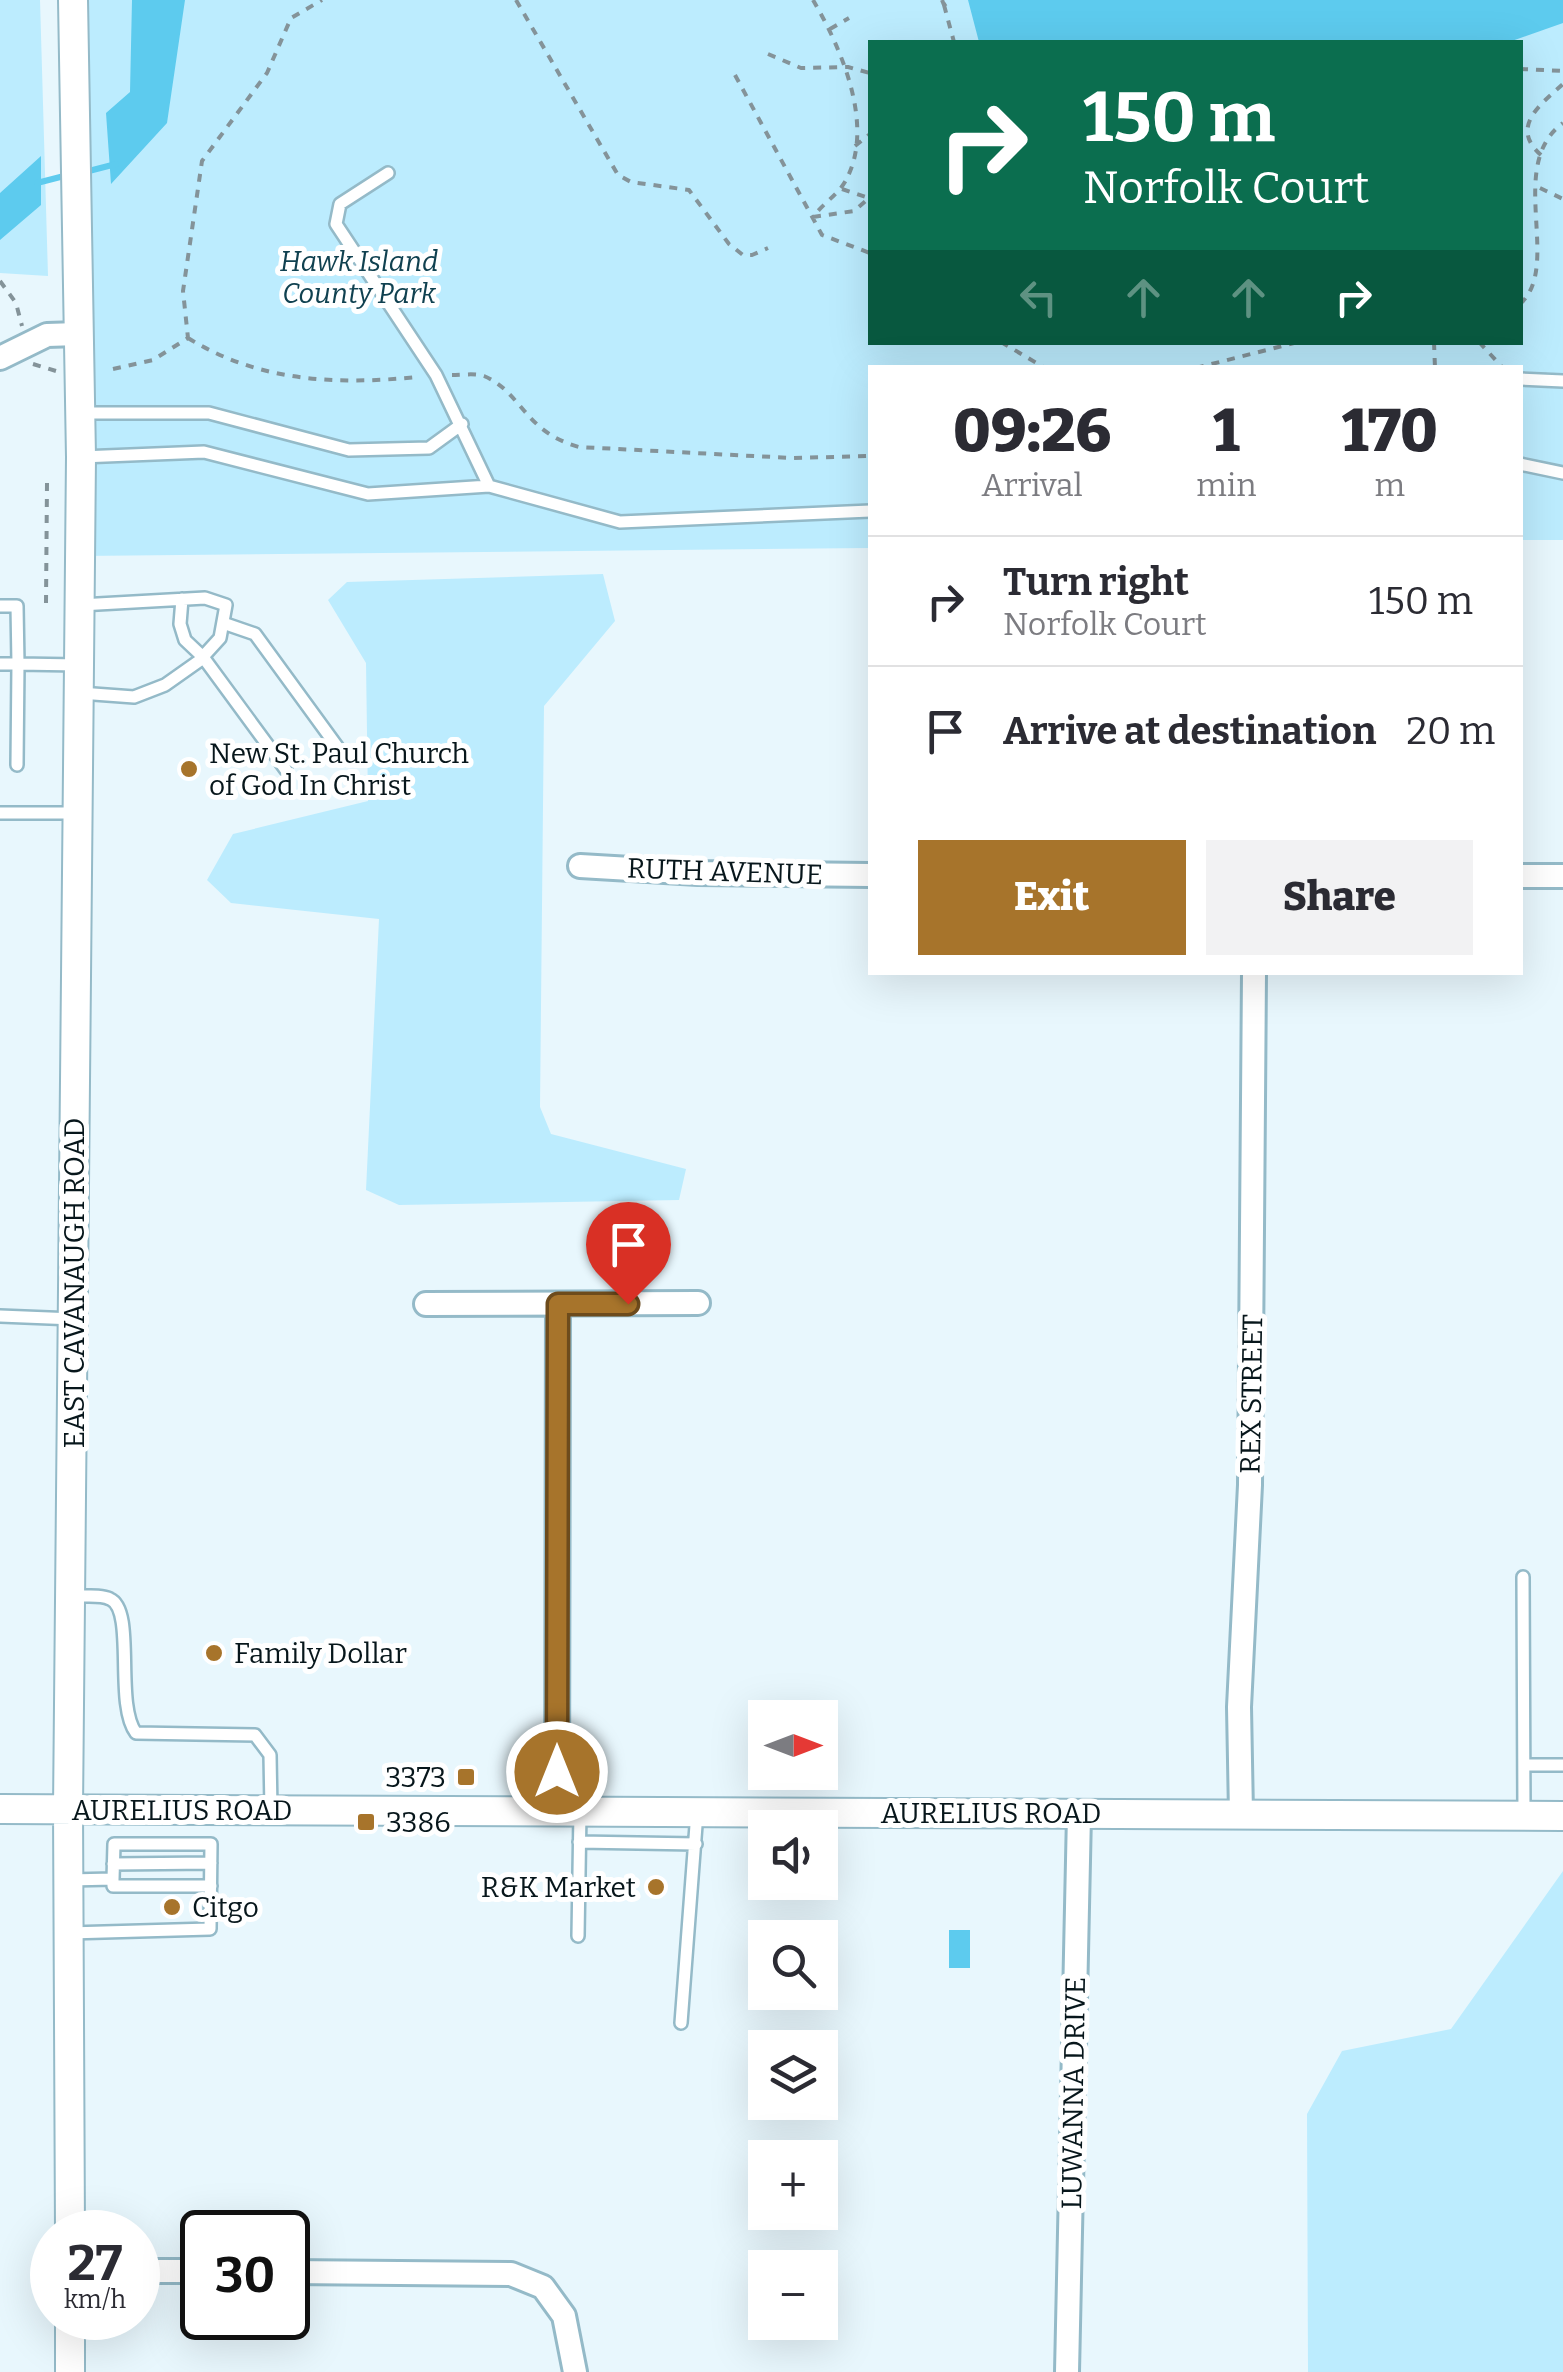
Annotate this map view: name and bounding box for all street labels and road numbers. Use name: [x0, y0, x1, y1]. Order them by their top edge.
street label: RUTH AVENUE: [626, 852, 823, 891]
street label: EAST CAVANAUGH ROAD: [58, 1118, 91, 1448]
street label: REX STREET: [1234, 1314, 1269, 1474]
street label: AURELIUS ROAD: [72, 1794, 292, 1827]
street label: AURELIUS ROAD: [881, 1797, 1101, 1830]
street label: LUWANNA DRIVE: [1055, 1976, 1092, 2210]

